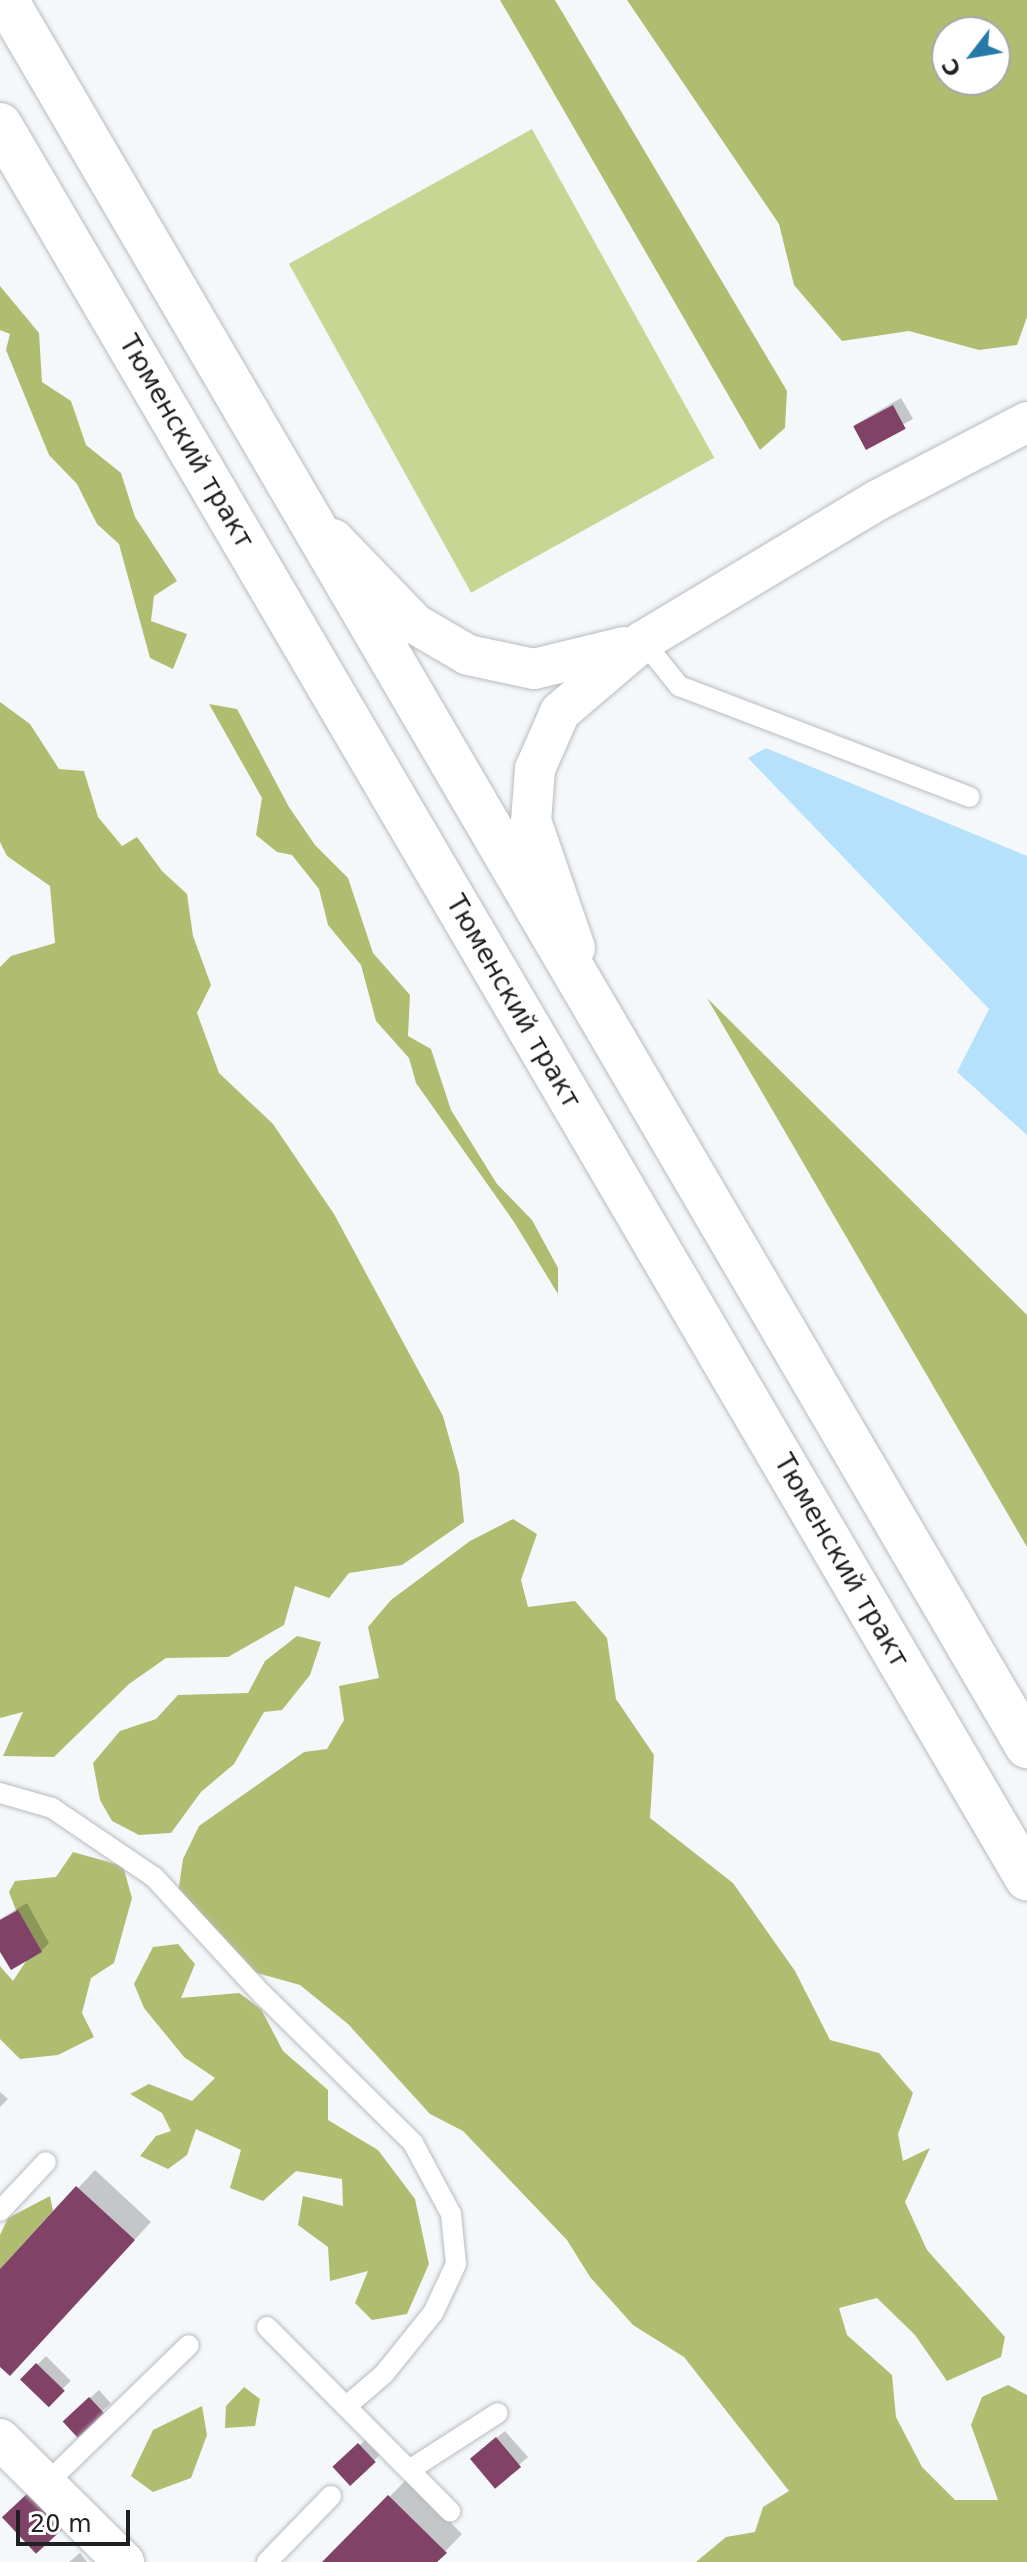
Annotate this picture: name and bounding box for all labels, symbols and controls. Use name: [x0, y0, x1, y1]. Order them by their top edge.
north arrow: [931, 16, 1011, 96]
text: С: [937, 54, 967, 81]
street label: Тюменский тракт: [112, 330, 260, 554]
street label: Тюменский тракт: [439, 890, 587, 1114]
street label: Тюменский тракт: [767, 1449, 915, 1673]
scale bar: [20, 2494, 134, 2544]
text: 20 m: [30, 2510, 92, 2538]

